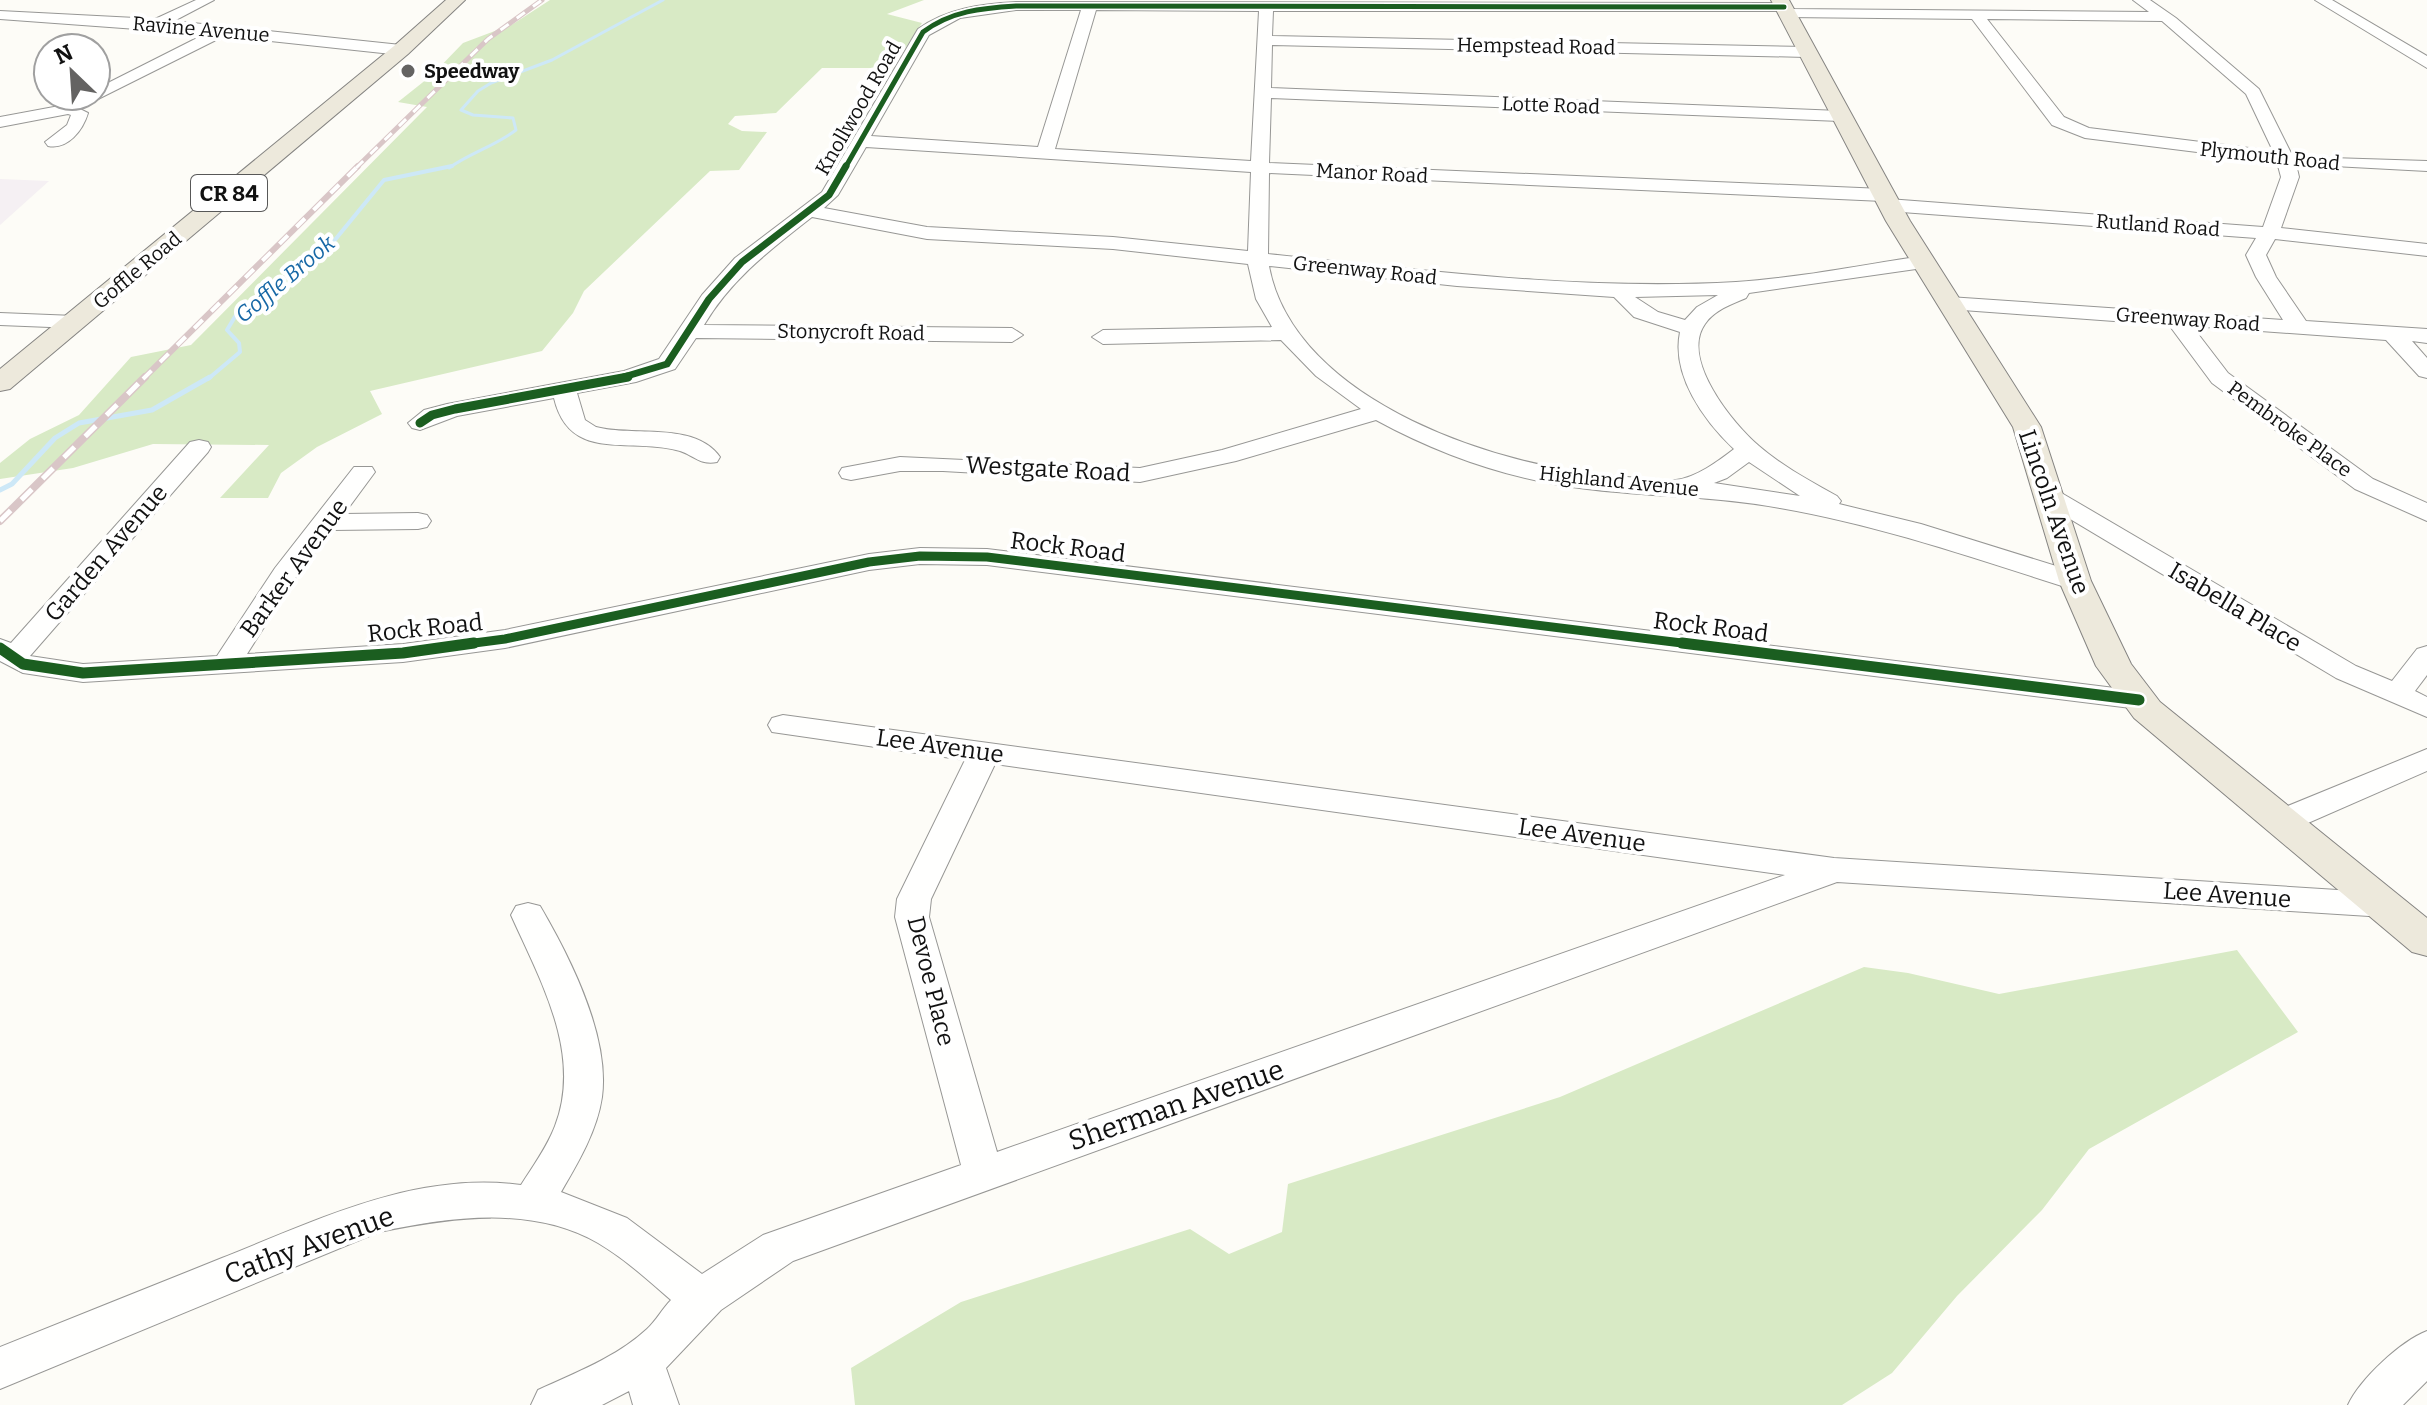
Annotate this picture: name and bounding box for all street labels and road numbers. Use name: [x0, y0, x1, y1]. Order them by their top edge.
street label: Ravine Avenue: [131, 11, 271, 47]
street label: Hempstead Road: [1456, 33, 1616, 59]
street label: Knollwood Road: [810, 37, 906, 179]
street label: Lotte Road: [1501, 91, 1601, 119]
street label: Plymouth Road: [2199, 137, 2342, 175]
street label: Manor Road: [1315, 158, 1429, 188]
road number: CR 84: [191, 175, 267, 211]
street label: Rutland Road: [2095, 209, 2221, 241]
street label: Goffle Road: [88, 226, 186, 314]
street label: Greenway Road: [1292, 251, 1438, 290]
street label: Greenway Road: [2115, 302, 2261, 336]
street label: Stonycroft Road: [777, 319, 925, 345]
street label: Pembroke Place: [2223, 376, 2357, 482]
street label: Lincoln Avenue: [2013, 426, 2095, 598]
street label: Westgate Road: [965, 451, 1131, 487]
street label: Highland Avenue: [1538, 461, 1700, 501]
street label: Garden Avenue: [39, 479, 173, 627]
street label: Barker Avenue: [235, 493, 353, 643]
street label: Rock Road: [1009, 526, 1127, 568]
street label: Isabella Place: [2164, 556, 2306, 658]
street label: Rock Road: [1652, 606, 1770, 648]
street label: Rock Road: [366, 608, 484, 648]
street label: Lee Avenue: [874, 723, 1006, 769]
street label: Lee Avenue: [1516, 812, 1648, 858]
street label: Lee Avenue: [2162, 877, 2292, 913]
street label: Devoe Place: [901, 913, 961, 1049]
street label: Sherman Avenue: [1064, 1053, 1288, 1157]
street label: Cathy Avenue: [220, 1199, 398, 1291]

